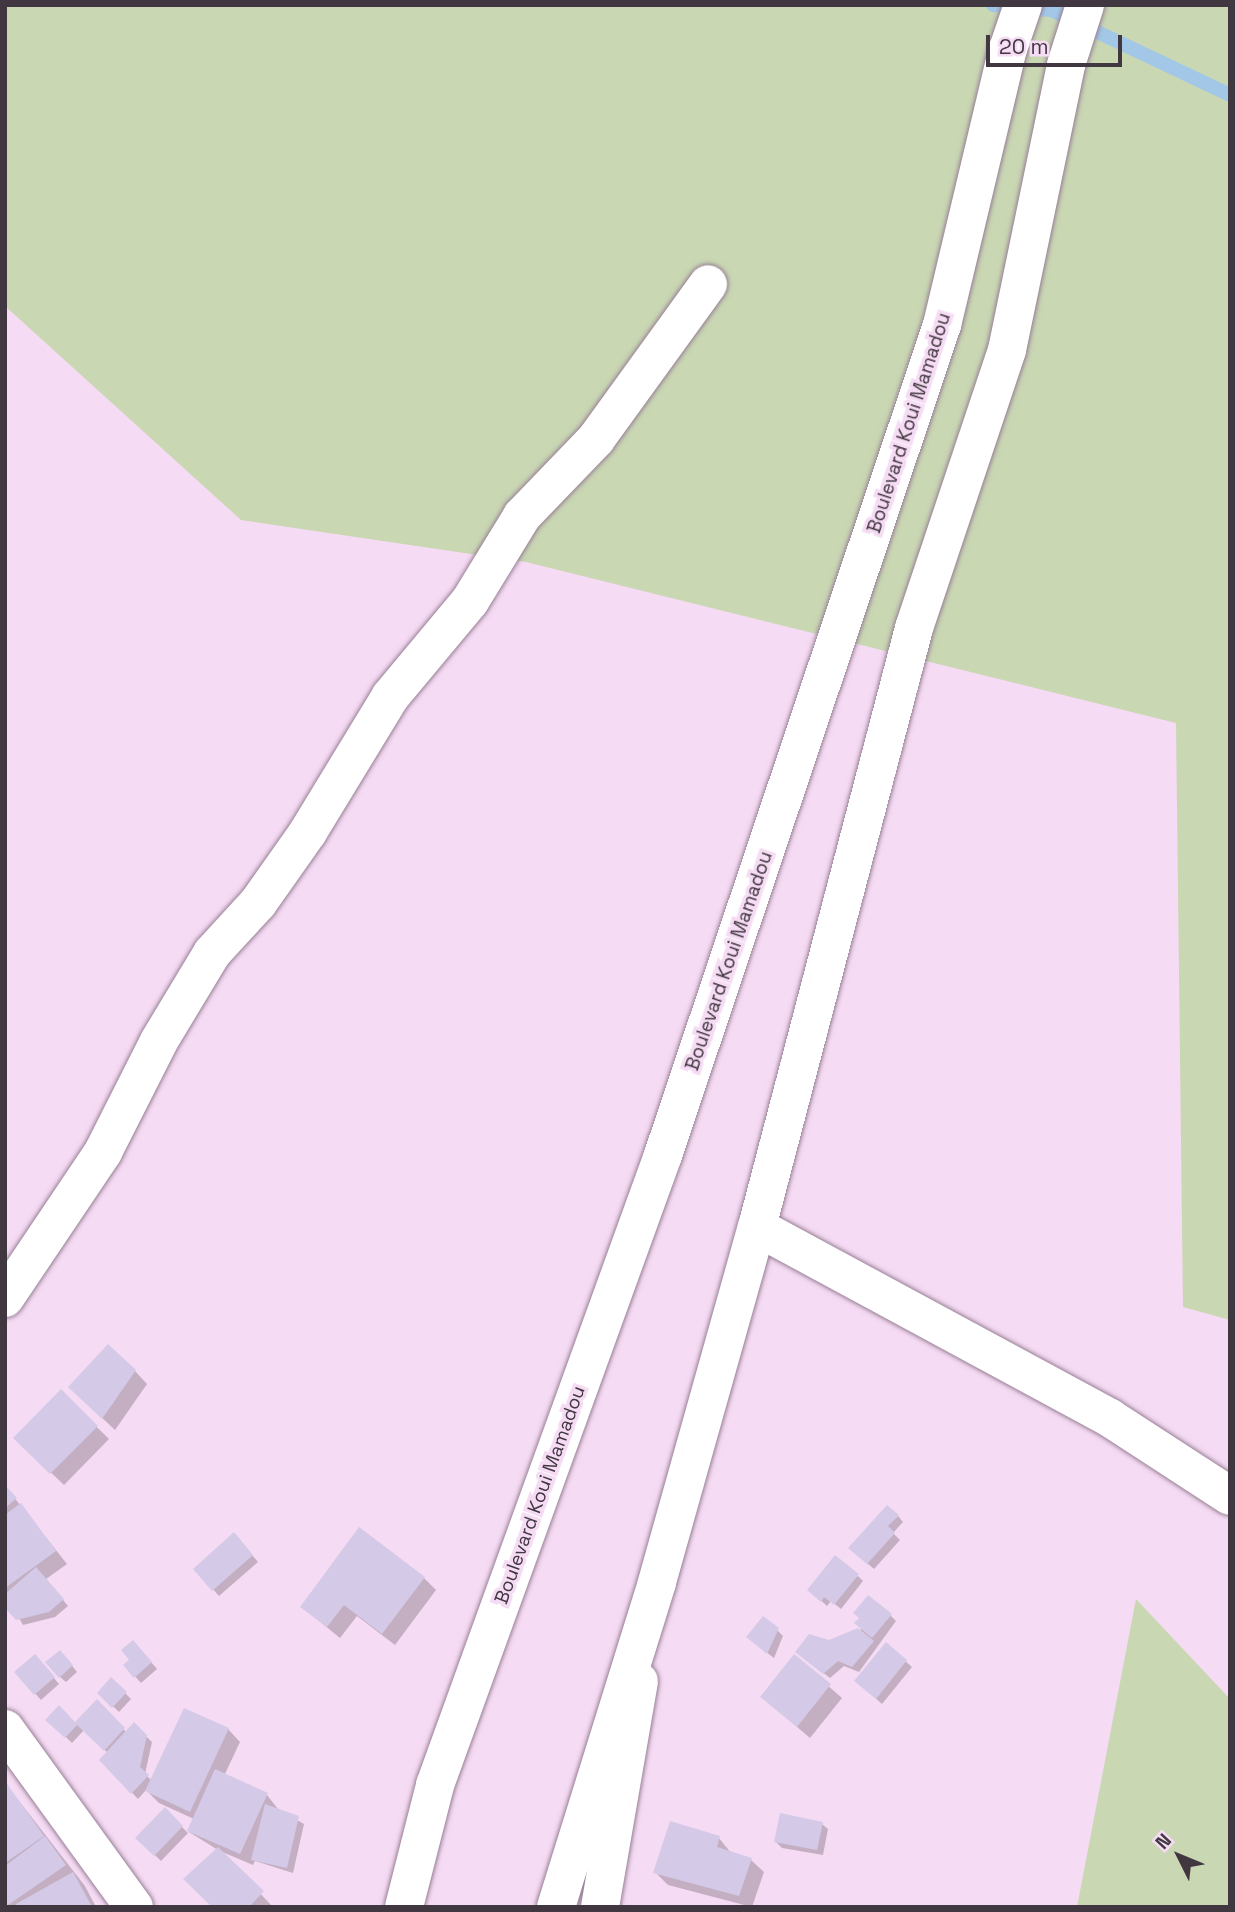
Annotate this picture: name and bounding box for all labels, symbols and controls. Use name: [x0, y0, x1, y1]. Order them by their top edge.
scale bar: [990, 21, 1126, 65]
text: 20 m: [999, 33, 1049, 60]
street label: Boulevard Koui Mamadou: [863, 310, 955, 536]
street label: Boulevard Koui Mamadou: [681, 848, 777, 1074]
street label: Boulevard Koui Mamadou: [490, 1383, 590, 1607]
north arrow: [1144, 1821, 1214, 1891]
text: N: [1150, 1828, 1177, 1855]

